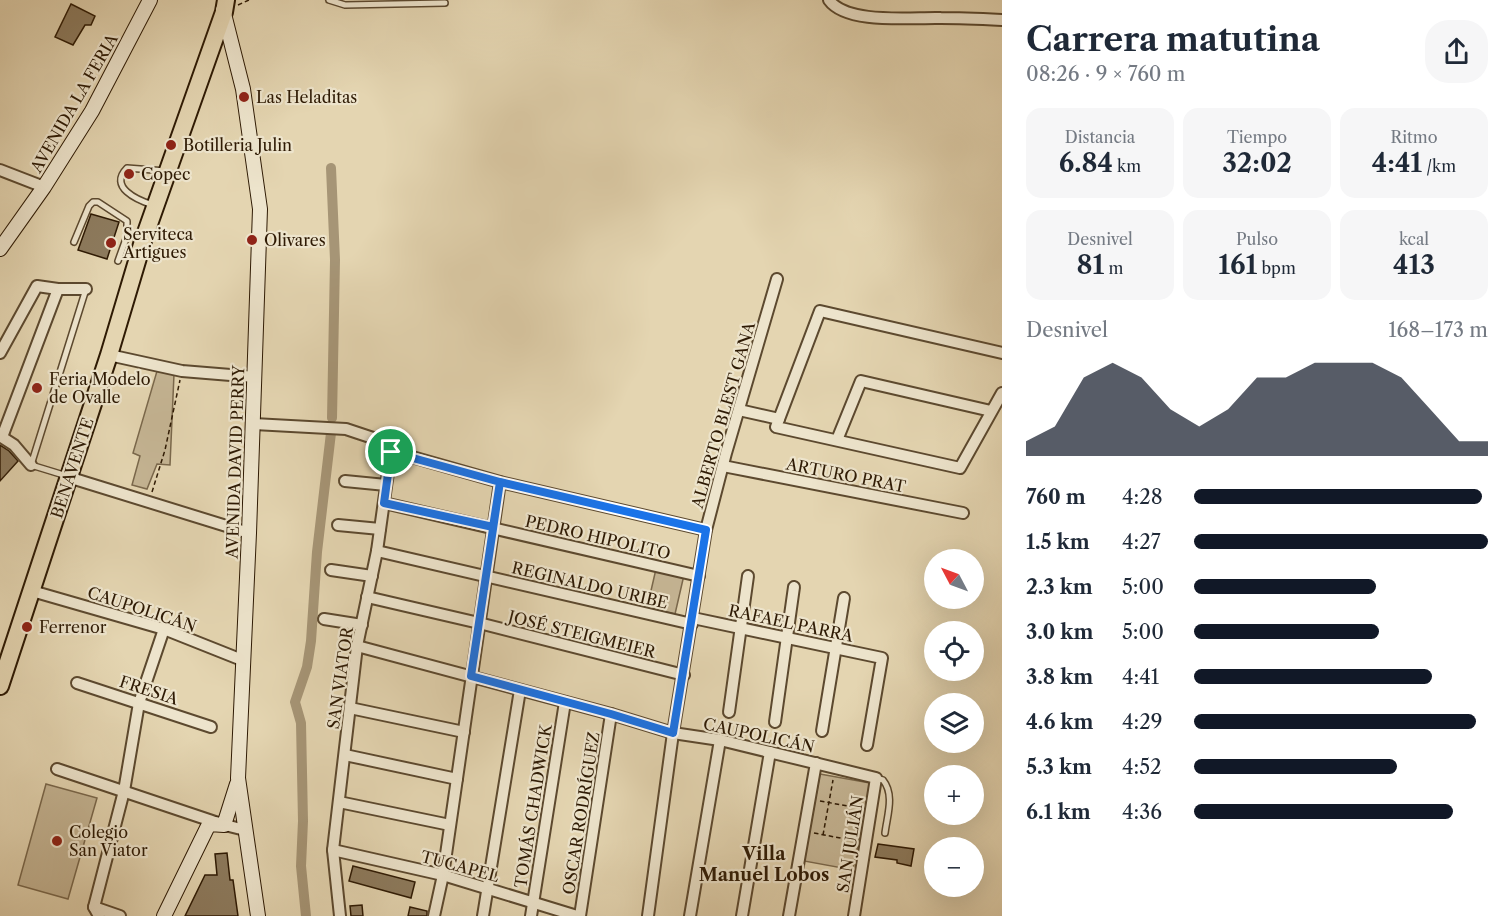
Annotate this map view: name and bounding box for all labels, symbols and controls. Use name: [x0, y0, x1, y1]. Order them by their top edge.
text: Carrera matutina: [1026, 19, 1320, 60]
button: share: [1425, 20, 1488, 83]
street label: AVENIDA LA FERIA: [26, 29, 123, 177]
text: 08:26 · 9 × 760 m: [1026, 62, 1186, 86]
place label: Las Heladitas: [256, 87, 357, 107]
marker: Las Heladitas: [237, 90, 251, 104]
text: Distancia: [1065, 127, 1135, 147]
text: Tiempo: [1227, 127, 1287, 147]
text: Ritmo: [1391, 127, 1437, 147]
place label: Botilleria Julin: [183, 135, 292, 155]
marker: Botilleria Julin: [164, 138, 178, 152]
text: 6.84: [1059, 147, 1113, 179]
text: 32:02: [1222, 147, 1292, 179]
text: 4:41: [1372, 147, 1422, 179]
text: km: [1113, 156, 1141, 176]
text: /km: [1422, 156, 1456, 176]
place label: Copec: [141, 164, 190, 184]
marker: Copec: [122, 167, 136, 181]
place label: Serviteca Artigues: [122, 224, 194, 262]
text: Desnivel: [1067, 229, 1133, 249]
text: Pulso: [1236, 229, 1278, 249]
text: kcal: [1399, 229, 1429, 249]
place label: Olivares: [264, 230, 326, 250]
marker: Olivares: [245, 233, 259, 247]
marker: Serviteca Artigues: [104, 236, 118, 250]
text: 81: [1077, 249, 1104, 281]
text: 161: [1218, 249, 1257, 281]
text: 413: [1393, 249, 1435, 281]
text: m: [1104, 258, 1123, 278]
text: bpm: [1257, 258, 1296, 278]
street label: ALBERTO BLEST GANA: [687, 318, 760, 511]
text: Desnivel: [1026, 318, 1108, 342]
text: 168–173 m: [1388, 318, 1488, 342]
street label: AVENIDA DAVID PERRY: [222, 364, 248, 560]
place label: Feria Modelo de Ovalle: [49, 369, 151, 407]
marker: Feria Modelo de Ovalle: [30, 381, 44, 395]
street label: BENAVENTE: [46, 415, 98, 521]
pin: [365, 426, 416, 477]
icon: arrive: [374, 435, 407, 468]
street label: ARTURO PRAT: [783, 453, 908, 496]
text: 760 m: [1026, 485, 1086, 509]
text: 4:28: [1122, 485, 1163, 509]
street label: PEDRO HIPOLITO: [523, 511, 673, 563]
text: 1.5 km: [1026, 530, 1090, 554]
text: 4:27: [1122, 530, 1161, 554]
north arrow: [924, 549, 984, 609]
map controls: [924, 549, 984, 897]
street label: REGINALDO URIBE: [510, 557, 670, 613]
text: 2.3 km: [1026, 575, 1093, 599]
text: 5:00: [1122, 575, 1164, 599]
street label: CAUPOLICÁN: [85, 582, 199, 636]
street label: RAFAEL PARRA: [727, 600, 856, 646]
street label: JOSÉ STEIGMEIER: [503, 605, 659, 662]
place label: Ferrenor: [39, 617, 107, 637]
marker: Ferrenor: [20, 620, 34, 634]
text: 3.0 km: [1026, 620, 1093, 644]
text: 5:00: [1122, 620, 1164, 644]
button: locate: [924, 621, 984, 681]
street label: SAN VIATOR: [323, 624, 357, 730]
text: 3.8 km: [1026, 665, 1093, 689]
text: 4:41: [1122, 665, 1159, 689]
street label: FRESIA: [117, 671, 182, 709]
button: layers: [924, 693, 984, 753]
text: 4.6 km: [1026, 710, 1093, 734]
text: 4:29: [1122, 710, 1162, 734]
street label: CAUPOLICÁN: [701, 713, 817, 757]
street label: TOMÁS CHADWICK: [510, 722, 556, 889]
street label: OSCAR RODRÍGUEZ: [558, 730, 604, 896]
text: 5.3 km: [1026, 755, 1092, 779]
text: 4:52: [1122, 755, 1162, 779]
button: +: [924, 765, 984, 825]
street label: SAN JULIÁN: [832, 794, 868, 894]
text: 6.1 km: [1026, 800, 1091, 824]
text: 4:36: [1122, 800, 1162, 824]
place label: Colegio San Viator: [69, 822, 148, 860]
marker: Colegio San Viator: [50, 834, 64, 848]
button: −: [924, 837, 984, 897]
district label: Villa Manuel Lobos: [699, 843, 829, 886]
street label: TUCAPEL: [419, 846, 502, 886]

